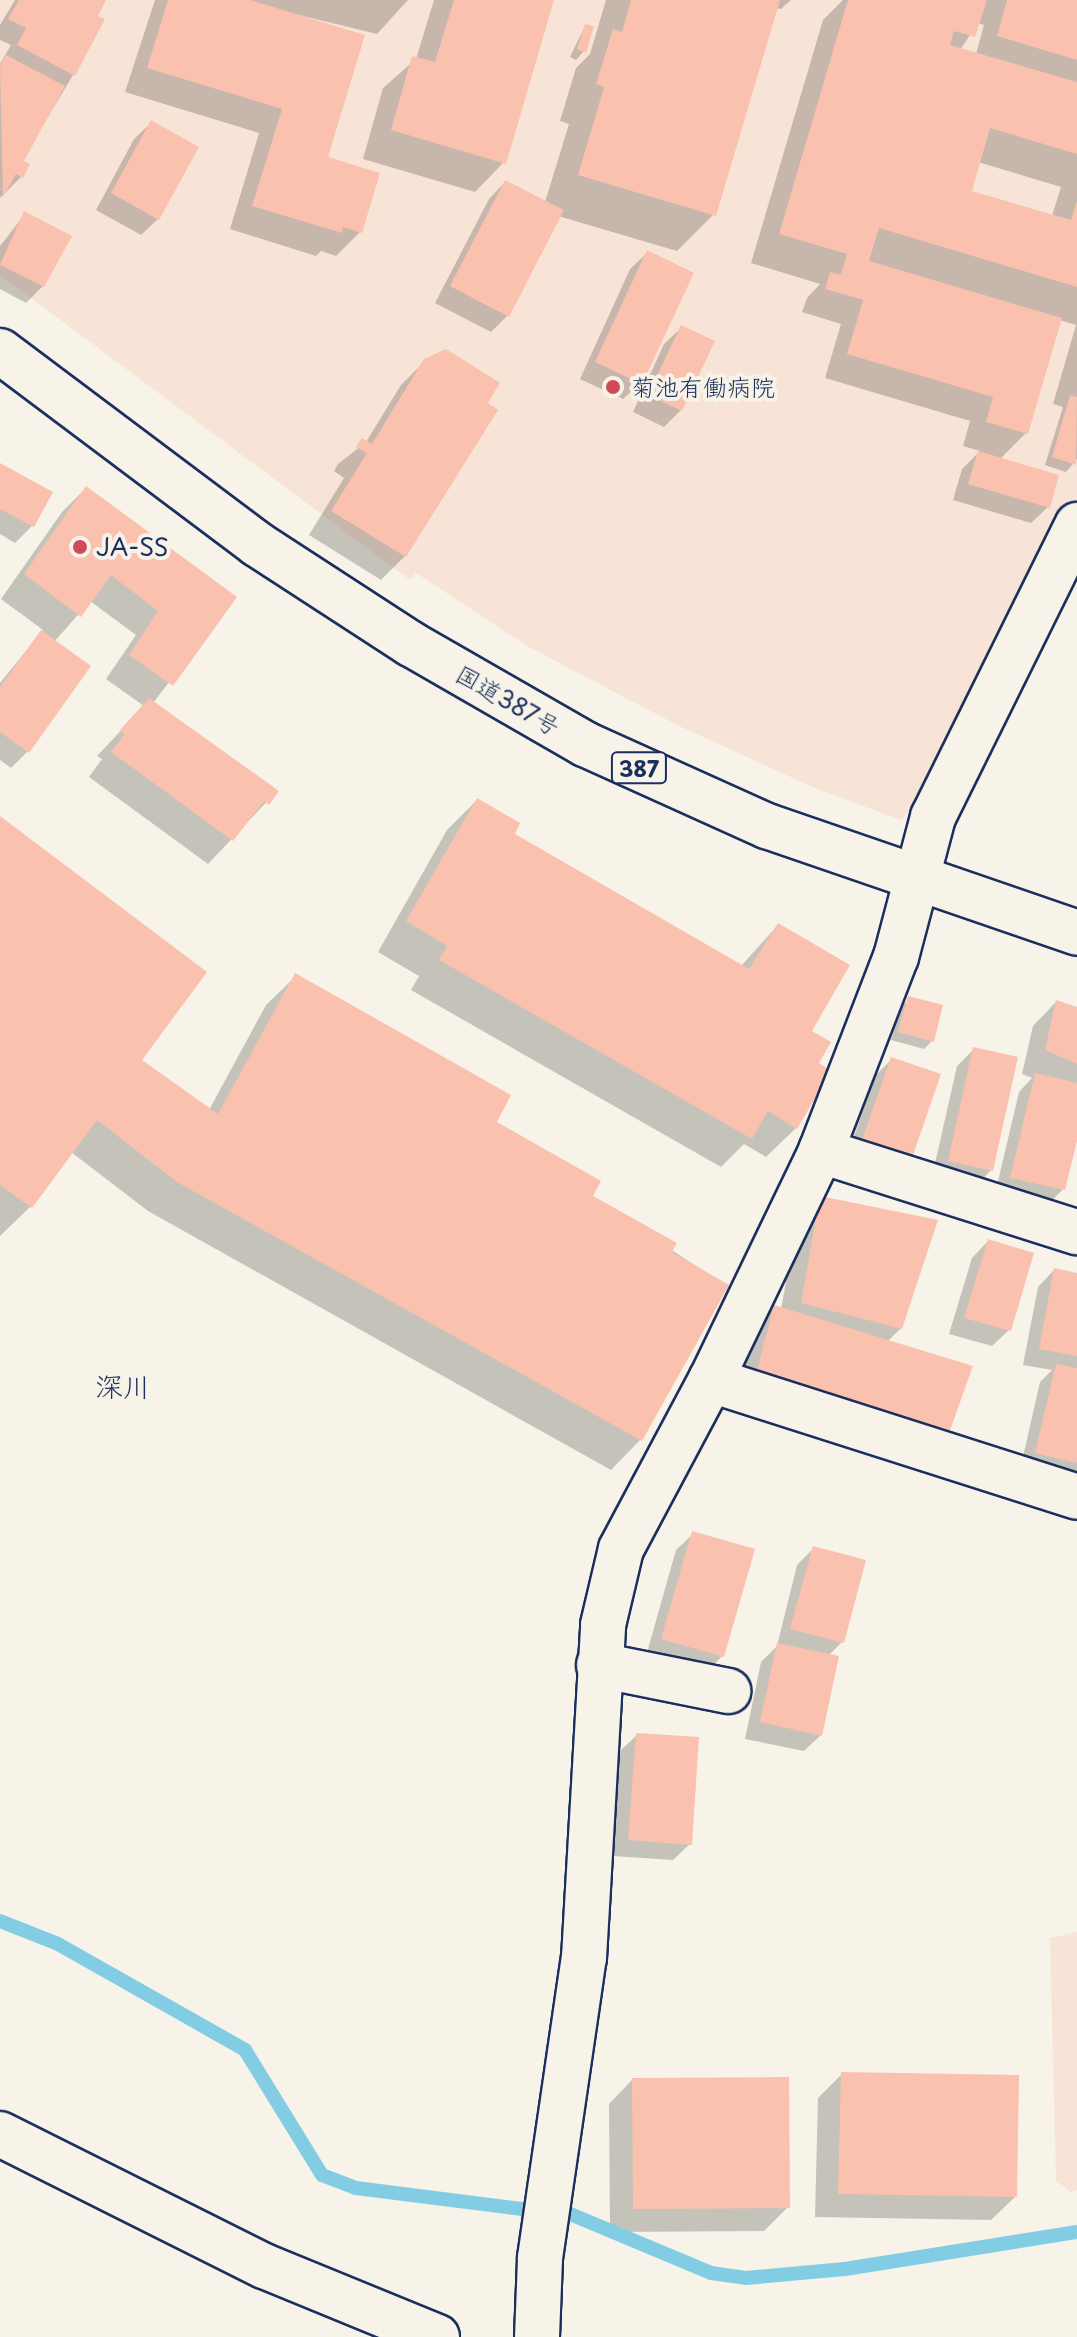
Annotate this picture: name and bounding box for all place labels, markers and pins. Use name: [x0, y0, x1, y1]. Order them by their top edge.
place label: 菊池有働病院: [631, 373, 775, 401]
marker: 菊池有働病院: [602, 376, 624, 398]
place label: JA-SS: [96, 533, 169, 561]
marker: JA-SS: [71, 538, 89, 556]

